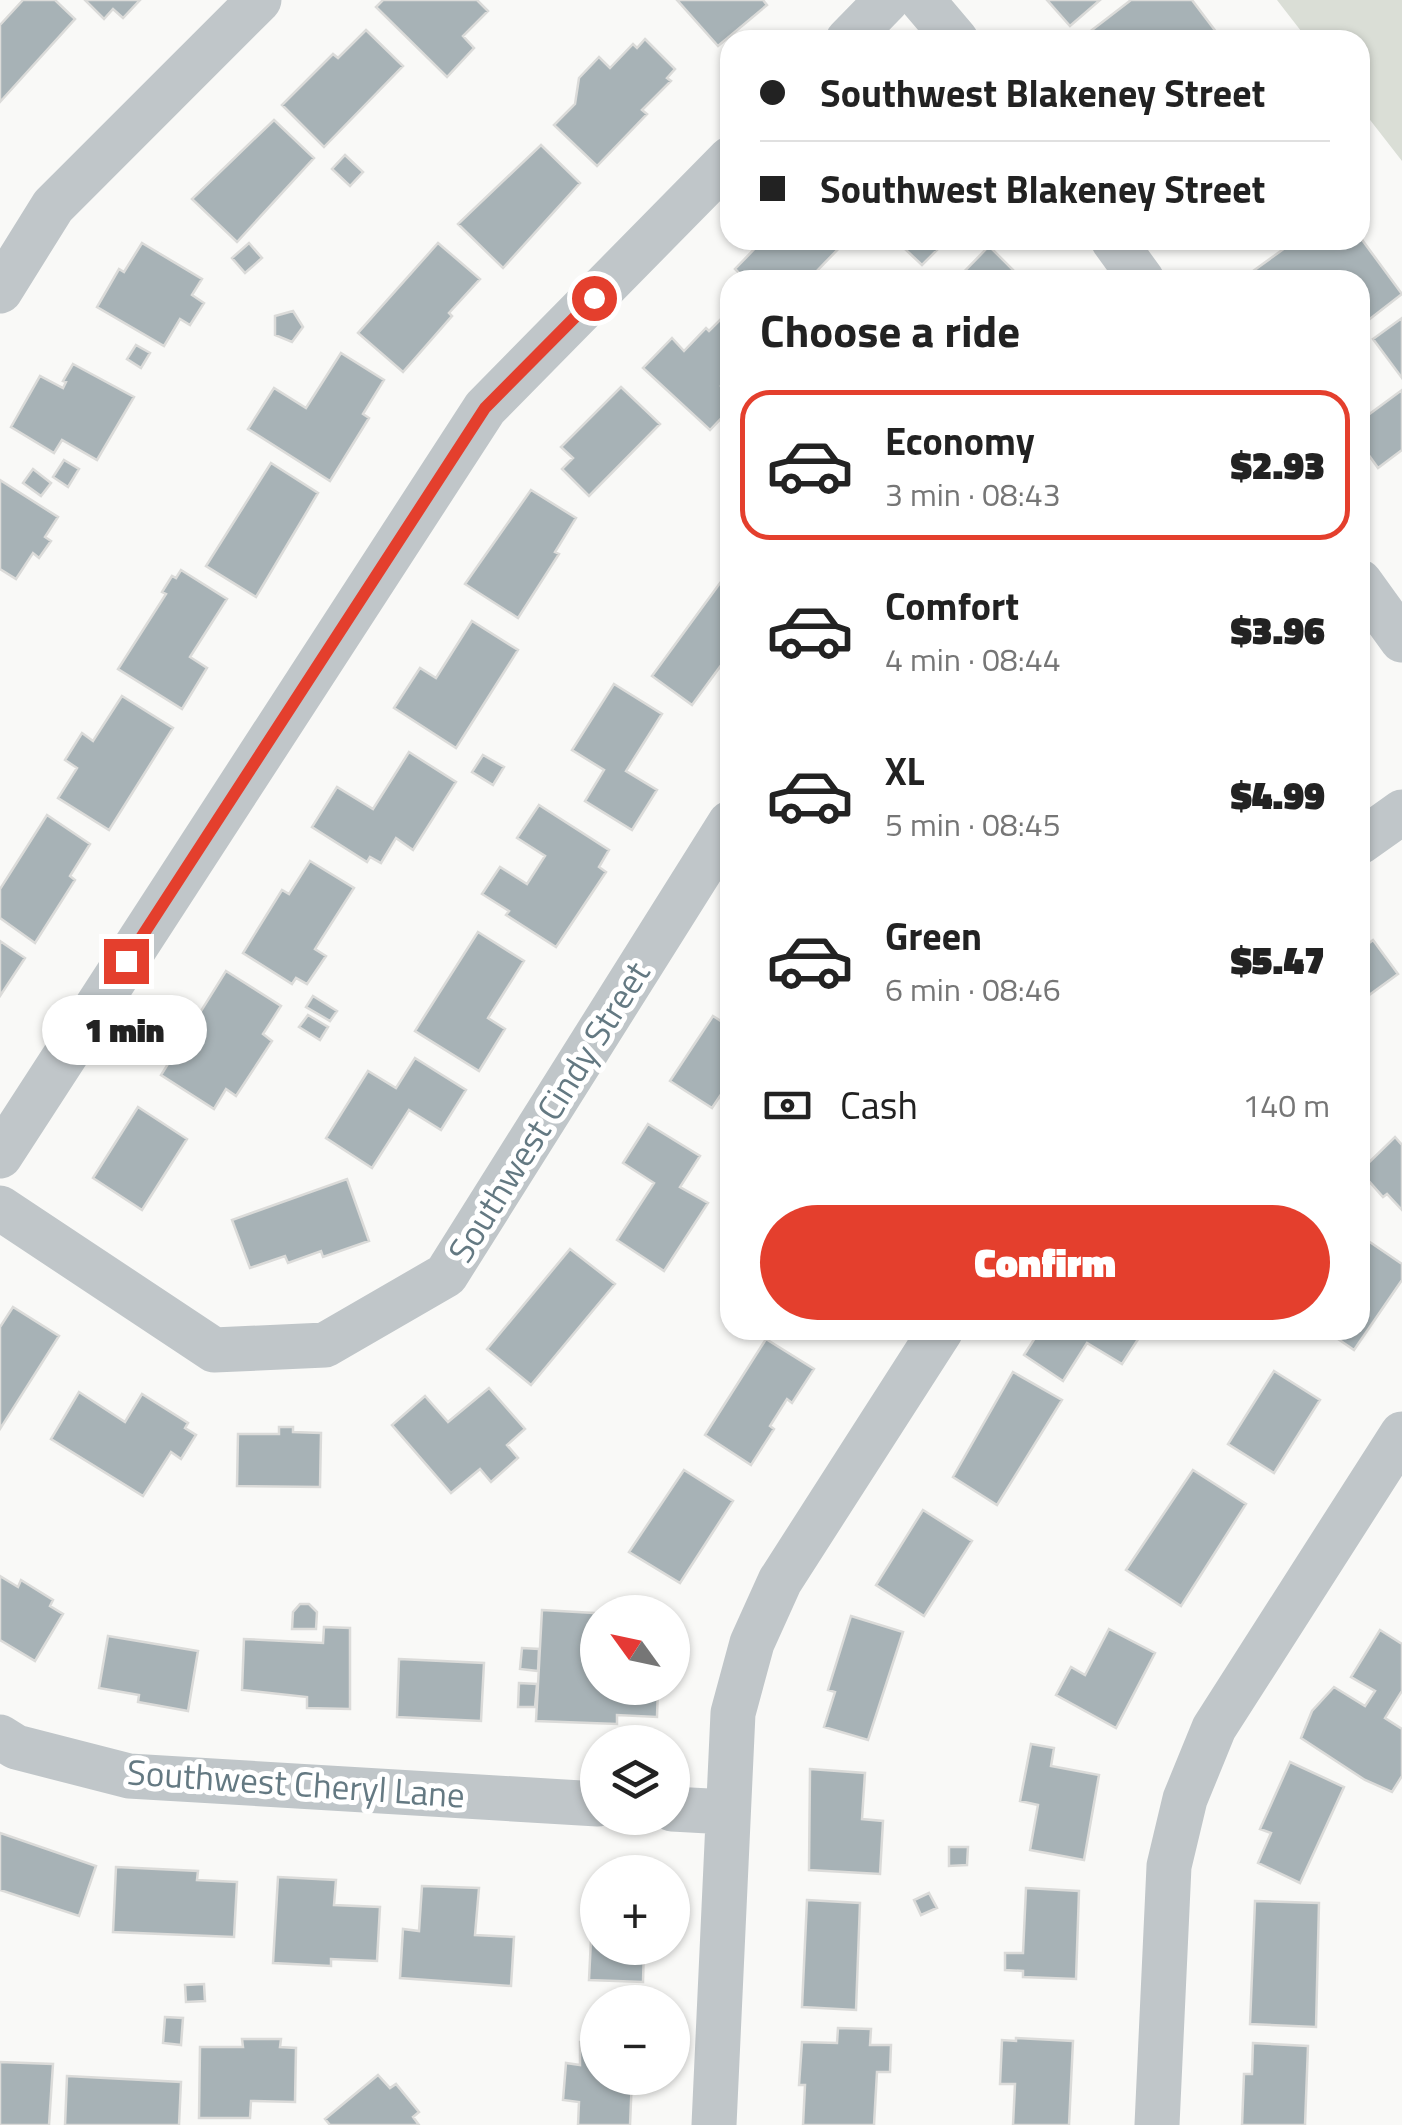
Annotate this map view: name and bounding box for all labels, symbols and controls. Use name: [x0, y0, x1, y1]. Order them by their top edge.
text: Southwest Blakeney Street: [820, 64, 1265, 122]
text: Southwest Blakeney Street: [820, 160, 1265, 218]
route start: [572, 276, 617, 321]
text: Choose a ride: [760, 296, 1020, 364]
text: Economy: [885, 412, 1035, 470]
icon: car: [765, 420, 855, 510]
text: $2.93: [1231, 436, 1325, 494]
text: 3 min · 08:43: [885, 470, 1061, 518]
text: Comfort: [885, 577, 1019, 635]
icon: car: [765, 585, 855, 675]
text: $3.96: [1231, 601, 1325, 659]
text: 4 min · 08:44: [885, 635, 1061, 683]
text: XL: [885, 742, 925, 800]
icon: car: [765, 750, 855, 840]
text: $4.99: [1231, 766, 1325, 824]
text: 5 min · 08:45: [885, 800, 1061, 848]
text: Green: [885, 907, 982, 965]
icon: car: [765, 915, 855, 1005]
text: $5.47: [1231, 931, 1325, 989]
route end: [104, 939, 149, 984]
street label: Southwest Cindy Street: [434, 950, 663, 1273]
text: 6 min · 08:46: [885, 965, 1061, 1013]
callout: 1 min: [44, 996, 208, 1066]
text: 1 min: [85, 1006, 164, 1054]
text: Cash: [840, 1076, 918, 1134]
icon: cash: [760, 1078, 815, 1133]
text: 140 m: [1242, 1081, 1330, 1129]
button: Confirm: [760, 1205, 1330, 1320]
north arrow: [580, 1595, 690, 1705]
map controls: [580, 1595, 690, 2095]
button: layers: [580, 1725, 690, 1835]
street label: Southwest Cheryl Lane: [125, 1744, 467, 1822]
button: +: [580, 1855, 690, 1965]
button: −: [580, 1985, 690, 2095]

